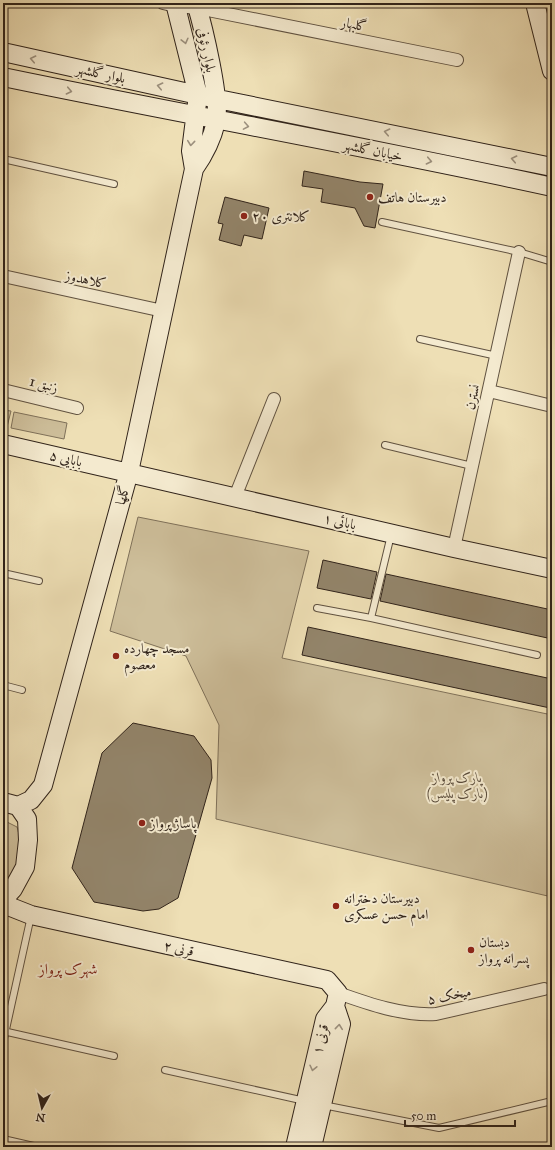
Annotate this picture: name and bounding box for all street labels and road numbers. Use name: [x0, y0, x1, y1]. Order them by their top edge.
street label: گلبهار: [337, 13, 368, 36]
street label: بلوار رئوفی: [193, 26, 220, 74]
street label: بلوار گلشهر: [73, 60, 127, 88]
street label: خیابان گلشهر: [340, 136, 404, 166]
street label: کلاهدوز: [62, 266, 108, 292]
street label: زنبق 1: [28, 373, 60, 396]
street label: نسترن: [461, 383, 484, 412]
street label: ۵ بابایی: [48, 446, 84, 472]
street label: گلها: [112, 483, 133, 507]
street label: بابائی ۱: [322, 509, 358, 534]
street label: قرنی ۲: [162, 937, 196, 960]
street label: میخک ۵: [426, 983, 473, 1008]
street label: قرنی ۱: [309, 1022, 332, 1056]

